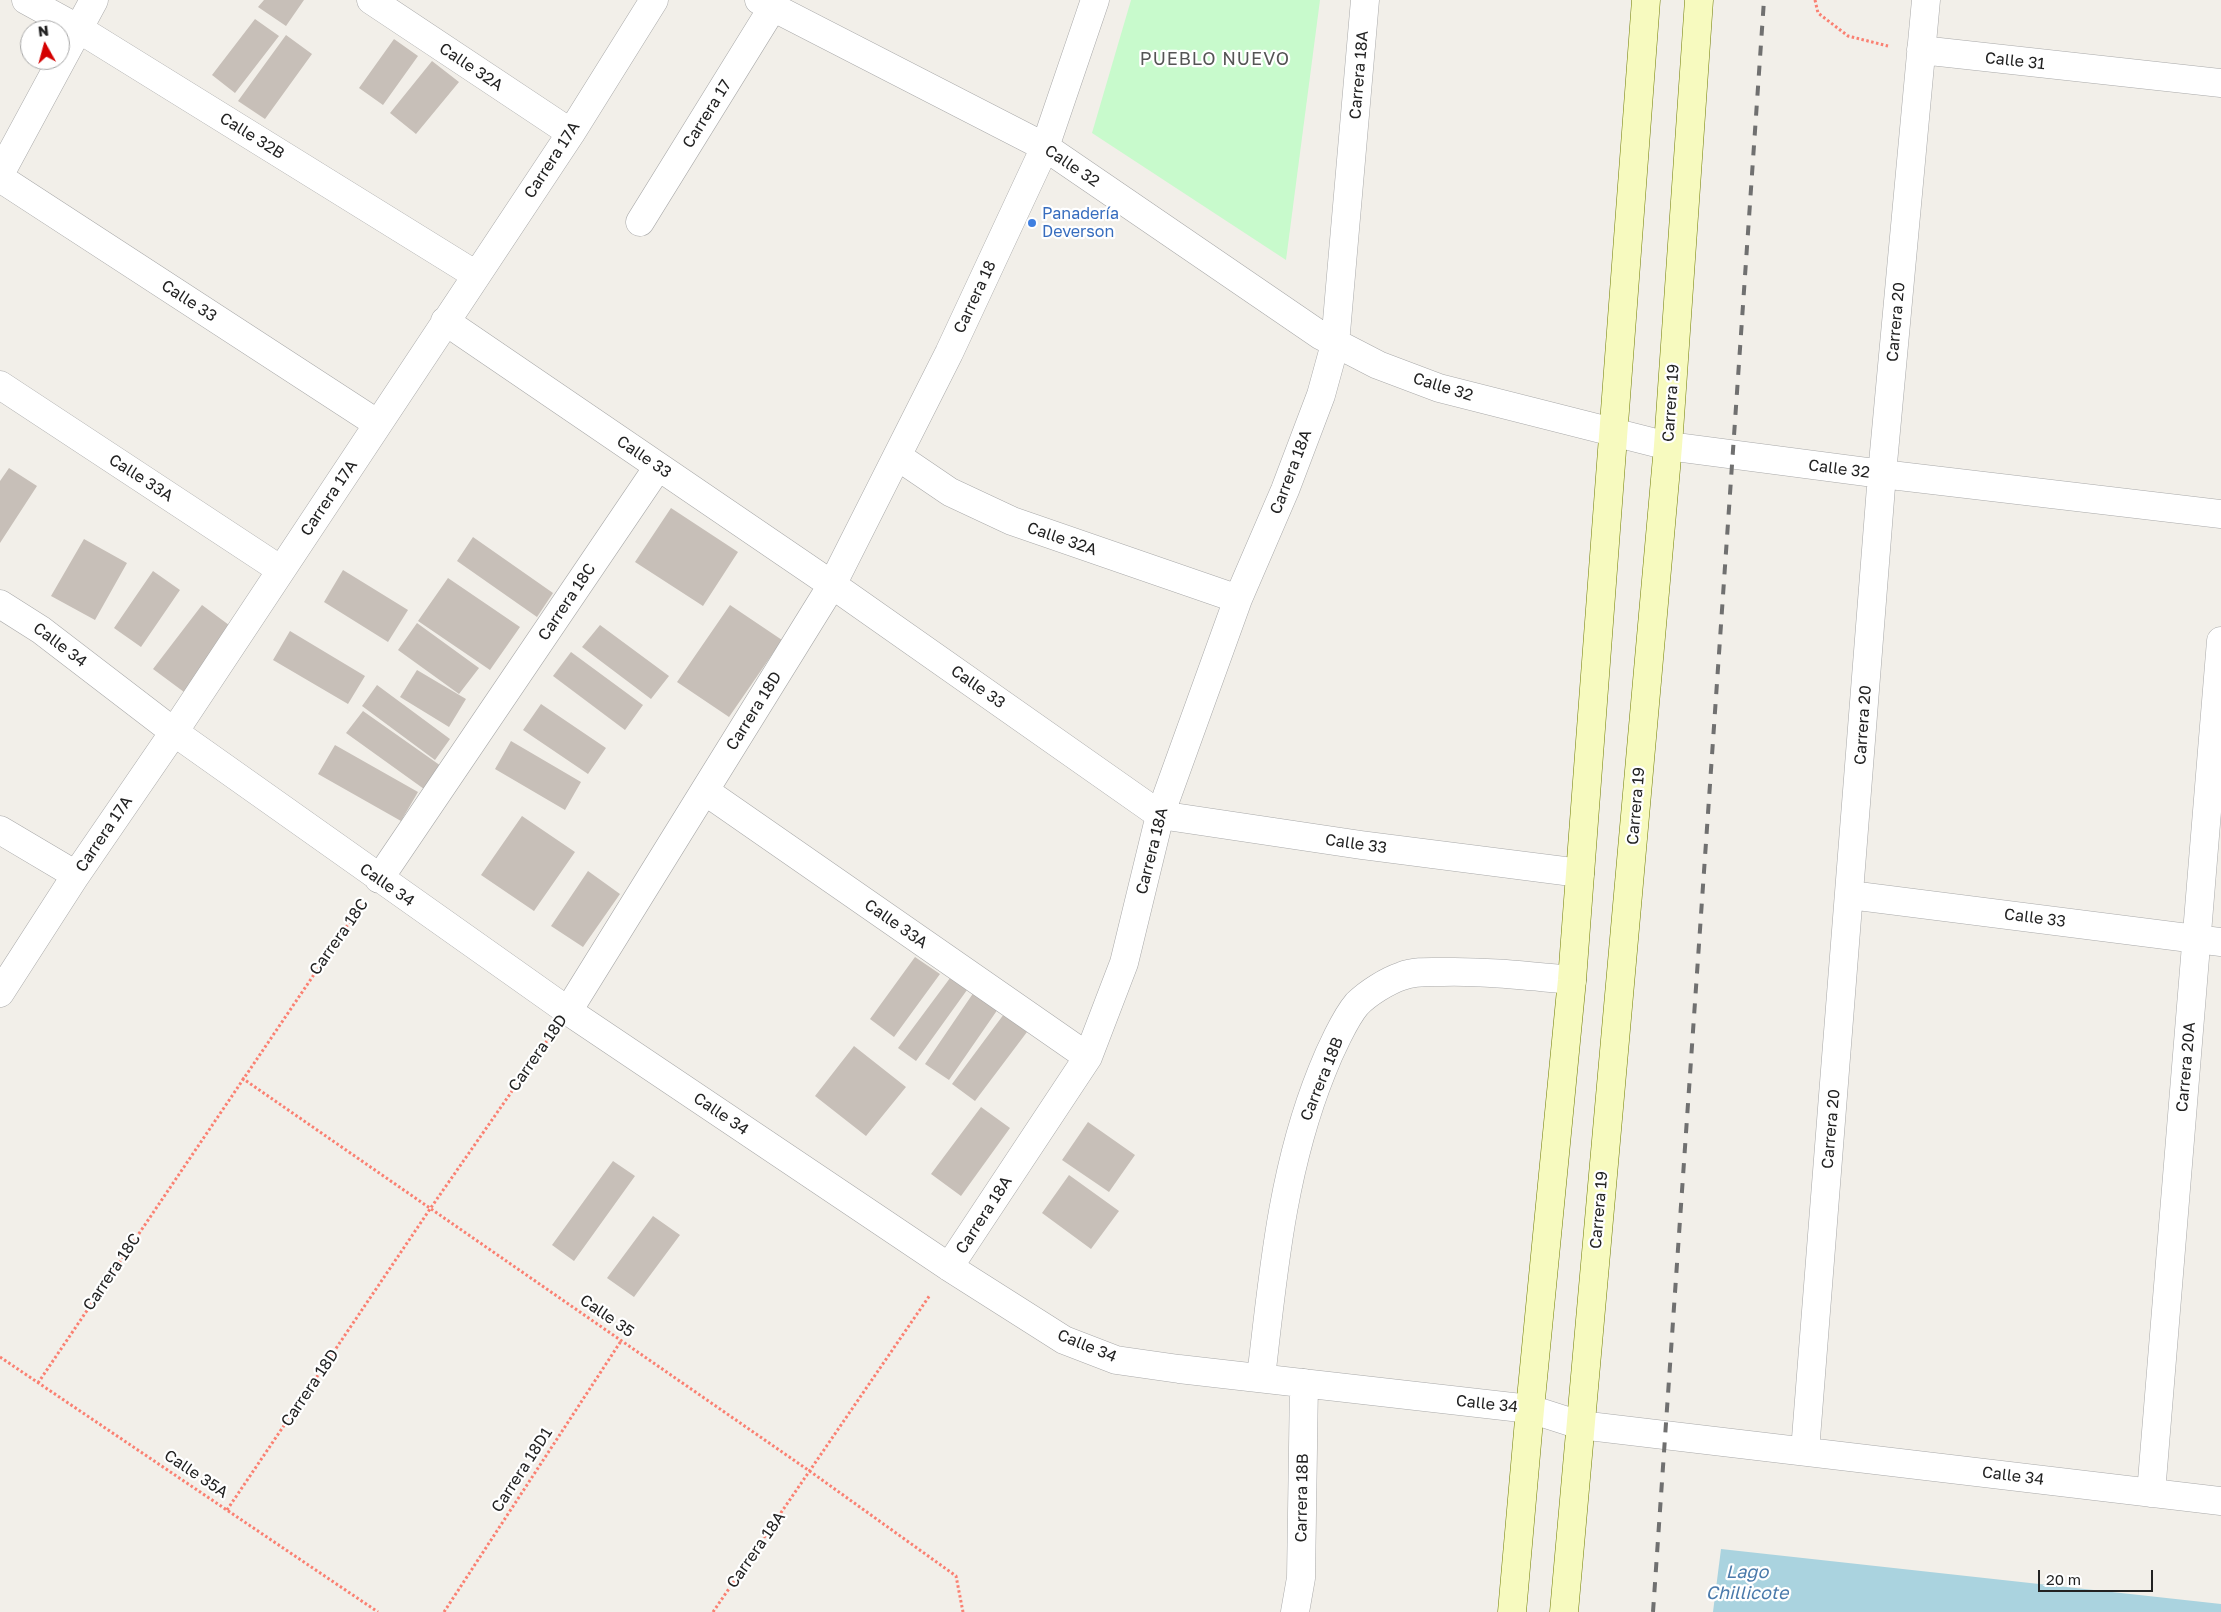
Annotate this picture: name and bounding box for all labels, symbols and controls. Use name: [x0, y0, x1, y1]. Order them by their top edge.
north arrow: [20, 20, 70, 70]
text: N: [37, 22, 50, 40]
street label: Carrera 18A: [1346, 30, 1372, 120]
street label: Calle 32A: [436, 39, 506, 95]
district label: PUEBLO NUEVO: [1138, 48, 1292, 70]
street label: Calle 31: [1984, 48, 2046, 74]
street label: Carrera 17: [678, 76, 736, 152]
street label: Calle 32B: [216, 109, 288, 163]
street label: Carrera 17A: [520, 118, 584, 202]
street label: Calle 32: [1041, 141, 1103, 191]
place label: Panadería Deverson: [1042, 204, 1119, 242]
marker: Panadería Deverson: [1026, 217, 1038, 229]
street label: Carrera 18: [950, 258, 1000, 336]
street label: Calle 33: [158, 276, 220, 326]
street label: Carrera 20: [1883, 281, 1909, 363]
street label: Carrera 19: [1659, 363, 1683, 443]
street label: Calle 32: [1411, 369, 1475, 405]
street label: Carrera 18A: [1266, 427, 1316, 517]
street label: Calle 33: [613, 432, 675, 482]
street label: Calle 33A: [105, 450, 177, 506]
street label: Carrera 17A: [297, 456, 361, 540]
street label: Calle 32: [1807, 456, 1871, 482]
street label: Calle 32A: [1025, 518, 1099, 560]
street label: Carrera 18C: [534, 560, 600, 644]
street label: Calle 34: [29, 619, 91, 671]
street label: Calle 33: [947, 661, 1009, 713]
street label: Carrera 18D: [722, 668, 786, 754]
street label: Carrera 20: [1851, 685, 1875, 765]
street label: Carrera 19: [1623, 766, 1649, 846]
street label: Carrera 17A: [72, 792, 136, 876]
street label: Carrera 18A: [1132, 806, 1172, 896]
street label: Calle 33: [1324, 830, 1388, 858]
street label: Calle 34: [356, 859, 418, 911]
street label: Carrera 18C: [306, 895, 372, 979]
street label: Calle 33A: [861, 895, 931, 953]
street label: Calle 33: [2003, 905, 2067, 931]
street label: Carrera 18D: [505, 1011, 571, 1095]
street label: Carrera 20A: [2172, 1021, 2200, 1113]
street label: Carrera 18B: [1296, 1034, 1348, 1124]
street label: Carrera 20: [1818, 1088, 1844, 1170]
street label: Calle 34: [690, 1089, 752, 1139]
street label: Carrera 19: [1586, 1170, 1612, 1250]
street label: Carrera 18A: [952, 1173, 1016, 1257]
street label: Carrera 18C: [79, 1230, 145, 1314]
street label: Calle 35: [576, 1290, 638, 1342]
street label: Calle 34: [1054, 1325, 1120, 1367]
street label: Carrera 18D: [277, 1346, 343, 1430]
street label: Calle 34: [1455, 1391, 1519, 1417]
street label: Carrera 18D1: [488, 1424, 556, 1516]
street label: Calle 35A: [161, 1446, 231, 1502]
street label: Carrera 18B: [1292, 1453, 1312, 1543]
street label: Calle 34: [1981, 1463, 2045, 1489]
street label: Carrera 18A: [723, 1508, 789, 1592]
scale bar: [2041, 1560, 2156, 1592]
water label: Lago Chillicote: [1706, 1561, 1788, 1604]
text: 20 m: [2046, 1570, 2081, 1588]

